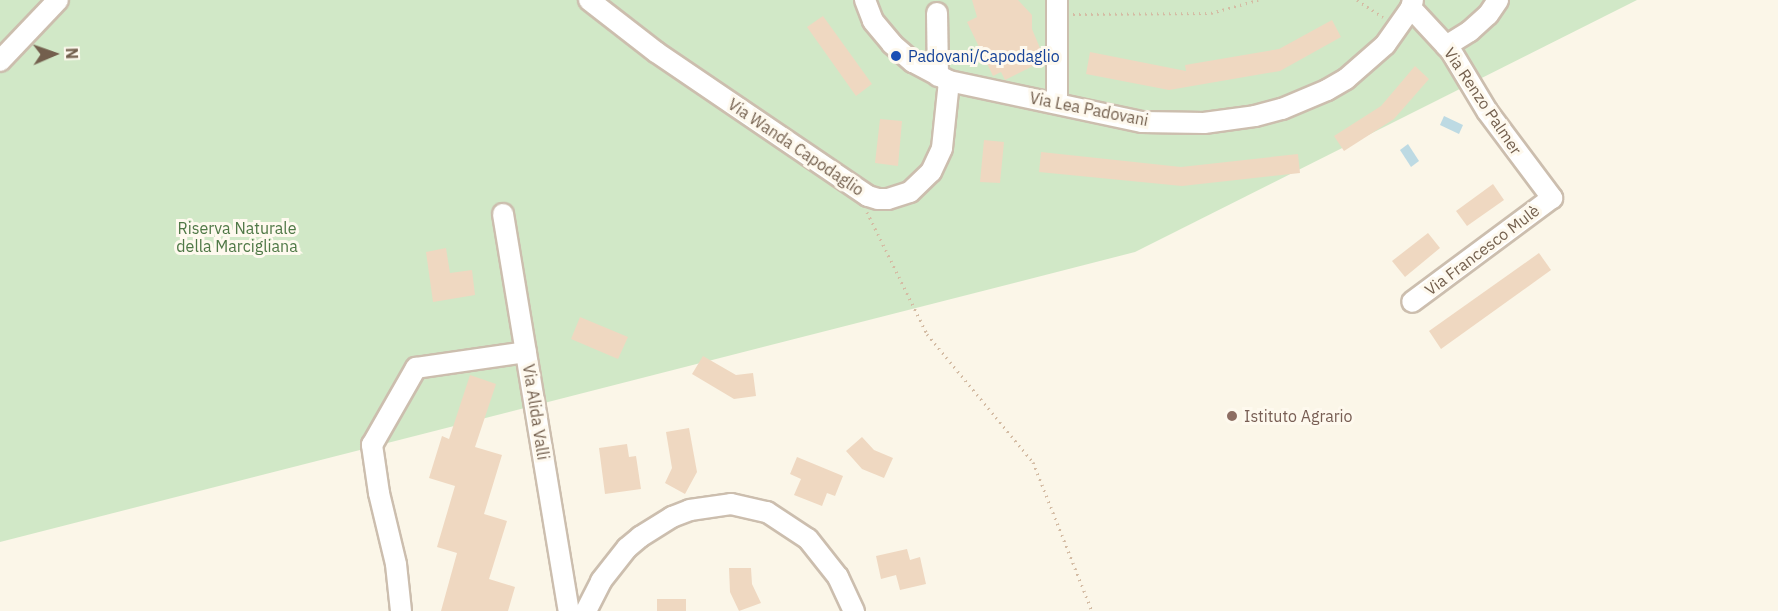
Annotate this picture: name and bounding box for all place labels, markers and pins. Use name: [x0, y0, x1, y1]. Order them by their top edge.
place label: Padovani/Capodaglio: [908, 46, 1060, 66]
marker: Padovani/Capodaglio: [889, 49, 903, 63]
place label: Istituto Agrario: [1244, 406, 1353, 426]
marker: Istituto Agrario: [1225, 409, 1239, 423]

